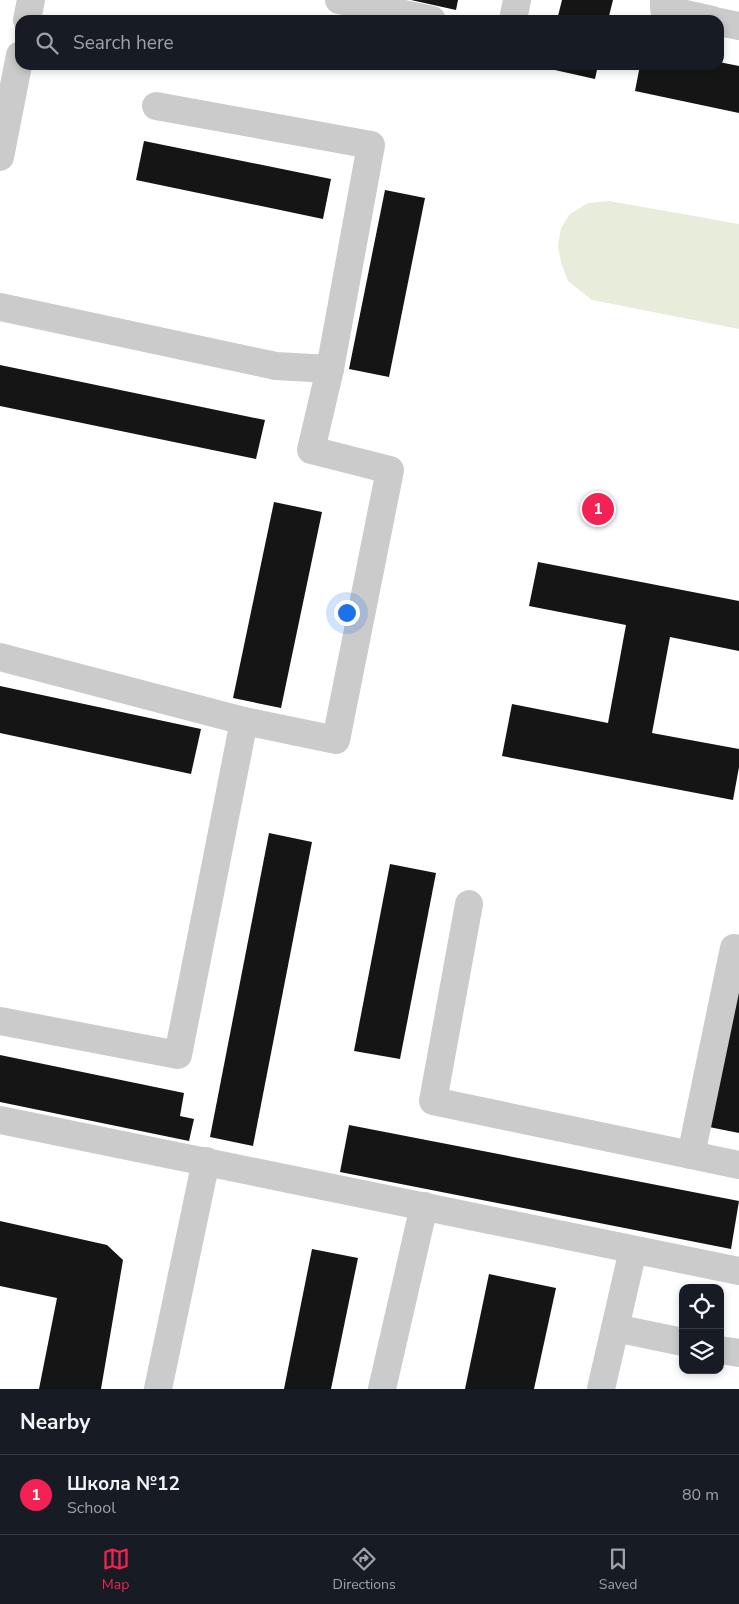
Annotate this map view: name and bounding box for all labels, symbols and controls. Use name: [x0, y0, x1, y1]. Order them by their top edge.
search box: [15, 15, 724, 70]
icon: search: [33, 29, 61, 57]
text: Search here: [73, 30, 174, 56]
pin: 1: [582, 490, 614, 528]
your location: [334, 600, 360, 626]
map controls: [679, 1284, 724, 1374]
button: locate: [679, 1284, 724, 1329]
button: layers: [679, 1329, 724, 1374]
text: Nearby: [20, 1408, 90, 1436]
text: Школа №12: [67, 1471, 180, 1497]
text: 1: [31, 1484, 41, 1506]
text: 80 m: [682, 1484, 719, 1506]
text: School: [67, 1497, 116, 1519]
tab: Map: [102, 1545, 130, 1594]
tab: Directions: [333, 1545, 396, 1594]
tab: Saved: [599, 1545, 637, 1594]

